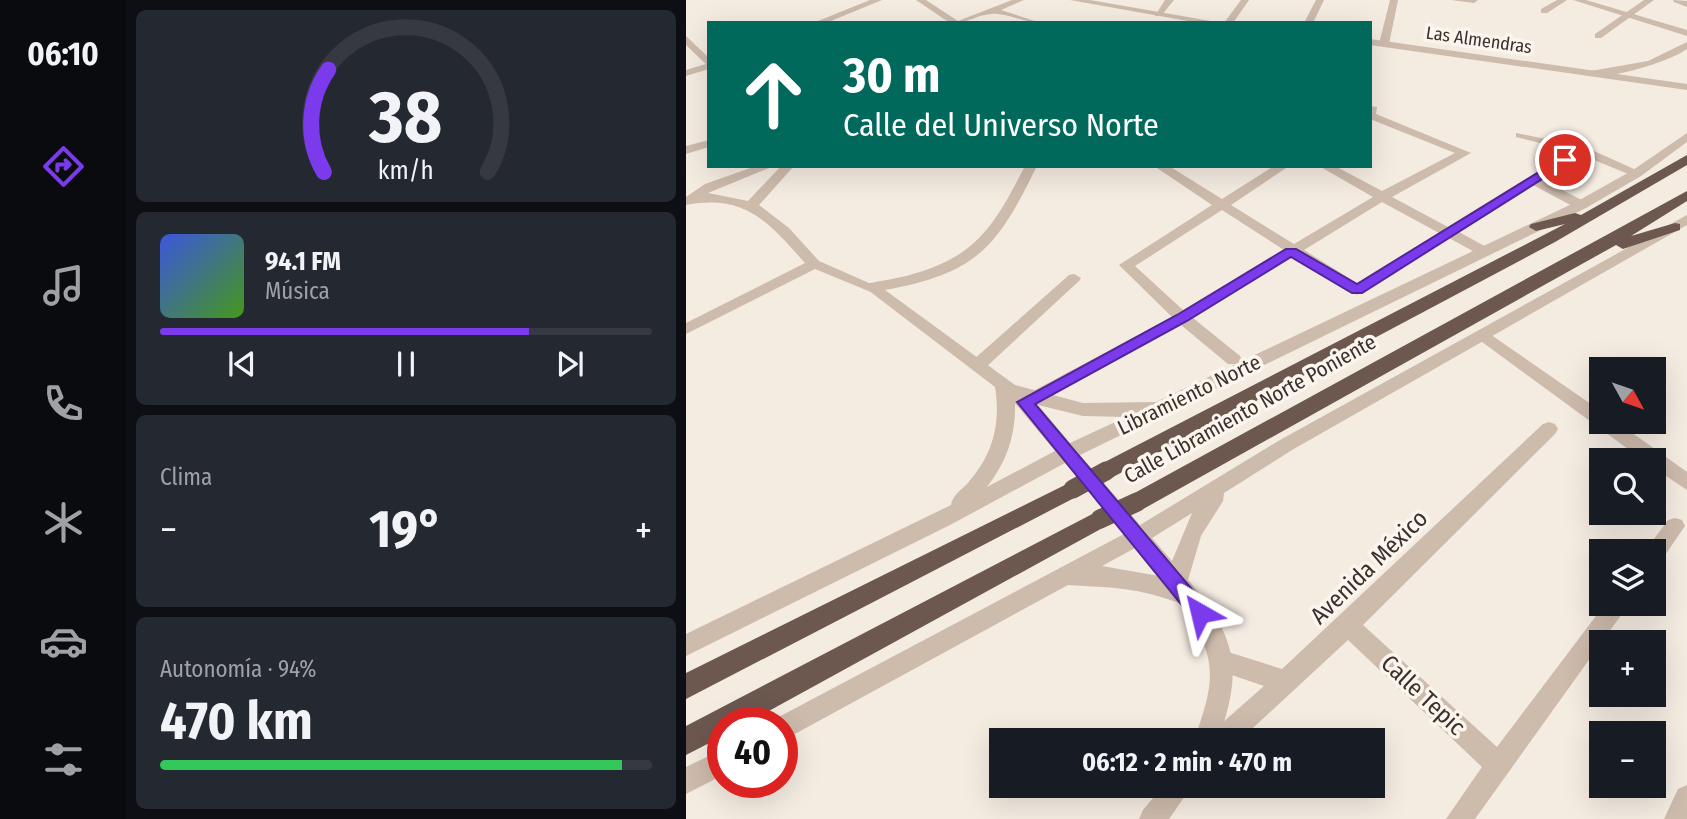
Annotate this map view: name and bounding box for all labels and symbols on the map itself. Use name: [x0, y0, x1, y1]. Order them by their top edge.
street label: Las Almendras: [1425, 22, 1534, 58]
pin: [1535, 130, 1595, 190]
street label: Calle Libramiento Norte Poniente: [1119, 329, 1381, 489]
street label: Libramiento Norte: [1113, 349, 1265, 441]
north arrow: [1589, 357, 1666, 434]
street label: Avenida México: [1305, 504, 1433, 630]
position arrow: [1163, 576, 1237, 650]
street label: Calle Tepic: [1375, 649, 1471, 741]
speed limit sign: 40: [707, 707, 798, 798]

